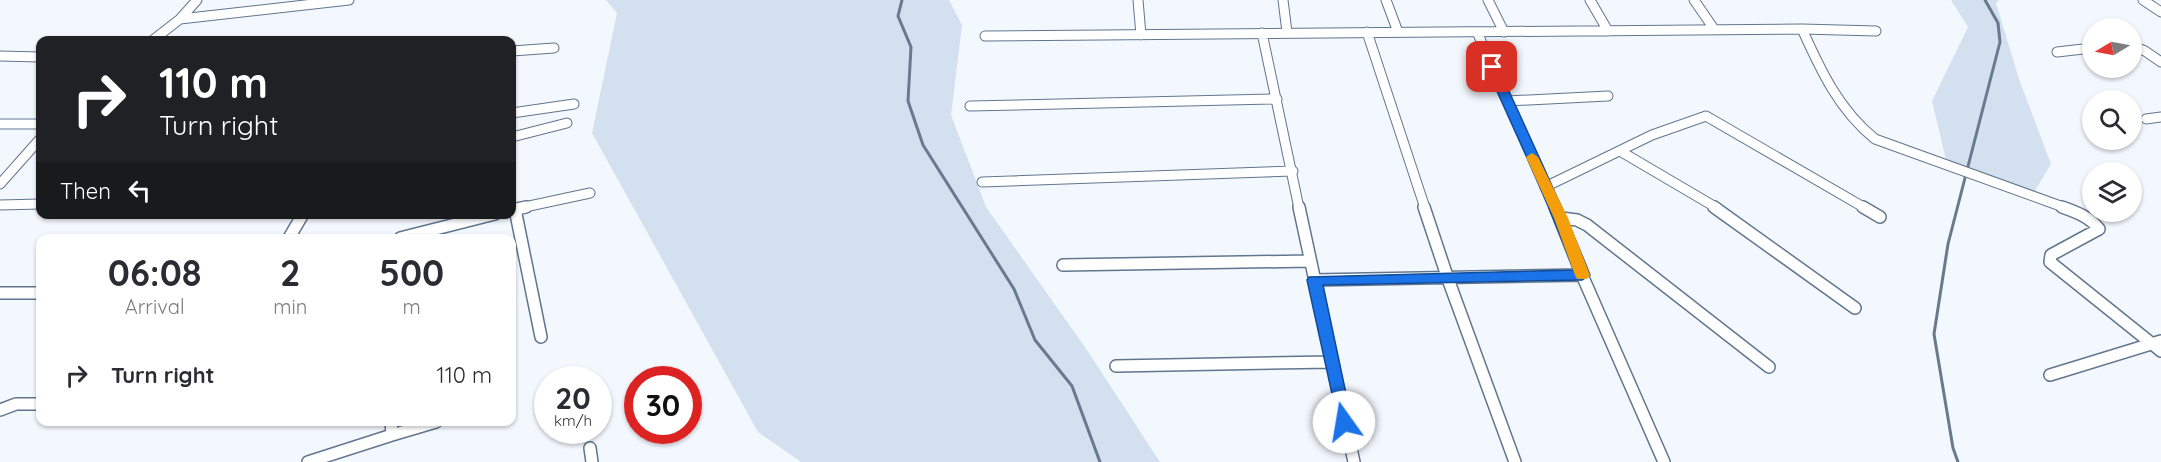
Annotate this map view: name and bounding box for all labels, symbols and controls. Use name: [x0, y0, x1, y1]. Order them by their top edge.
north arrow: [2082, 18, 2142, 78]
map controls: [2082, 18, 2142, 222]
pin: [1466, 41, 1517, 92]
icon: arrive: [1475, 50, 1508, 83]
text: 110 m: [159, 56, 268, 109]
icon: right: [60, 60, 138, 138]
button: search: [2082, 90, 2142, 150]
text: Turn right: [159, 108, 278, 142]
button: layers: [2082, 162, 2142, 222]
icon: left: [123, 174, 156, 207]
text: Then: [60, 177, 111, 205]
text: 06:08: [108, 250, 202, 295]
text: 2: [280, 250, 301, 295]
text: 500: [379, 250, 444, 295]
text: Arrival: [125, 294, 185, 319]
text: min: [273, 294, 307, 319]
text: m: [403, 294, 421, 319]
icon: right: [60, 359, 93, 392]
text: Turn right: [111, 361, 215, 389]
text: 110 m: [437, 361, 492, 389]
speed limit sign: 30: [624, 366, 702, 444]
text: 20: [555, 379, 591, 417]
position arrow: [1312, 390, 1376, 454]
text: km/h: [554, 411, 592, 430]

